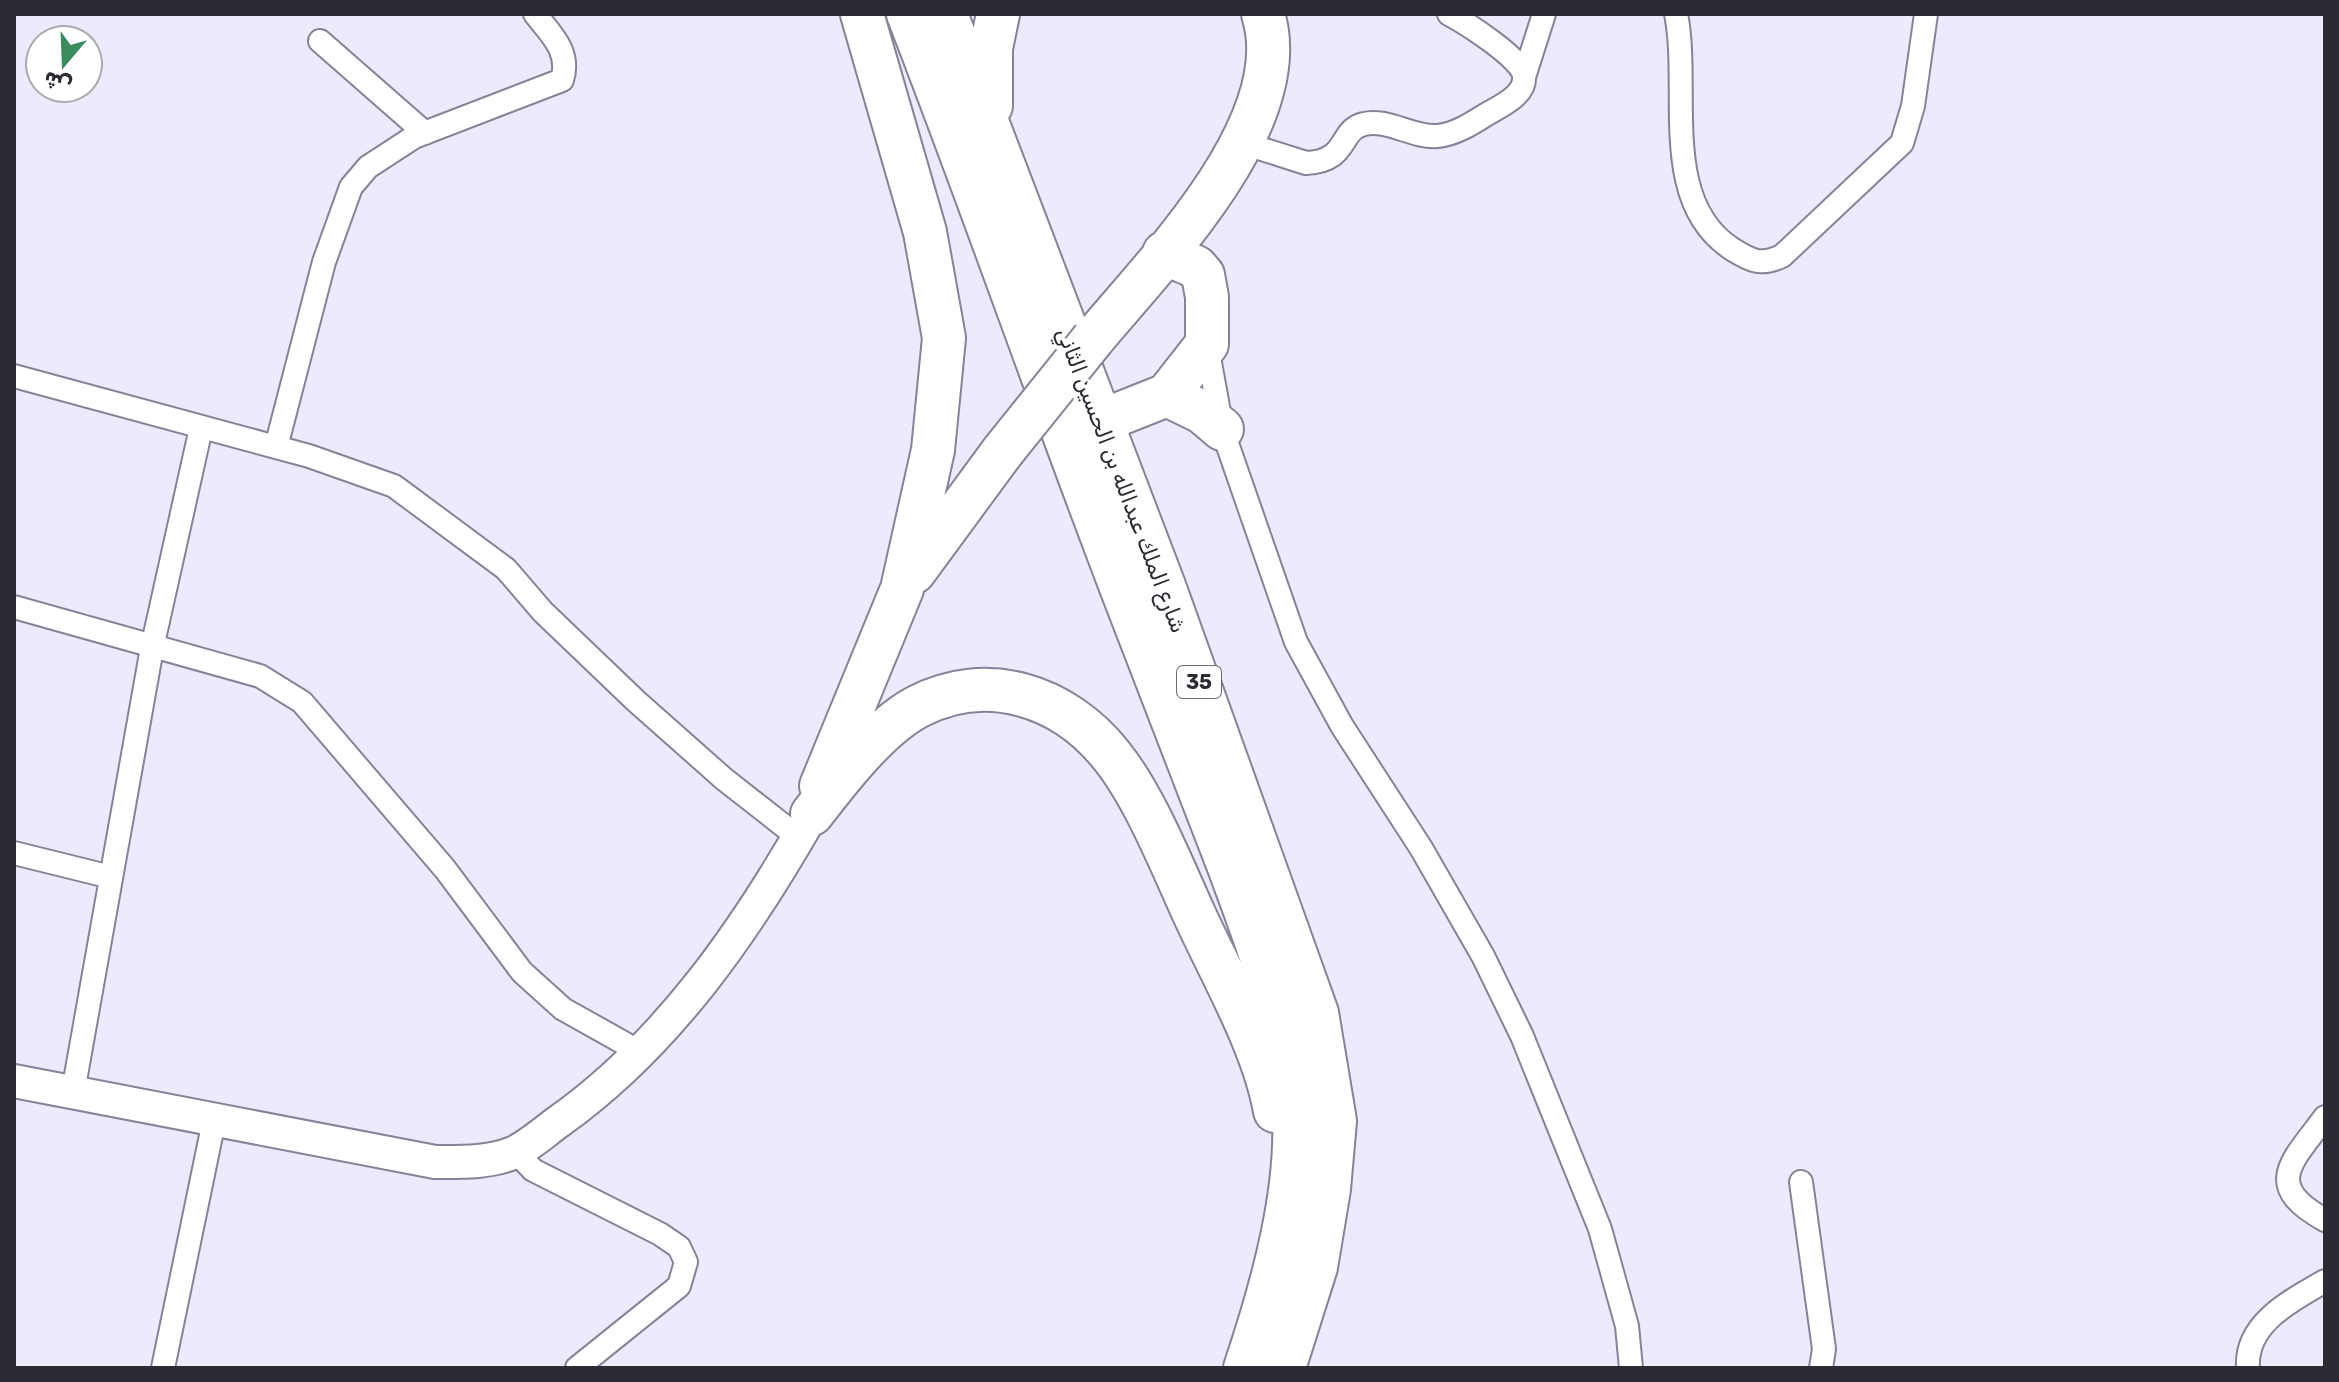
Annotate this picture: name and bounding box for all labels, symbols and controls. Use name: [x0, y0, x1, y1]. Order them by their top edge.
north arrow: [24, 24, 104, 104]
text: ش: [40, 65, 75, 100]
street label: شارع الملك عبدالله بن الحسين الثاني: [1048, 324, 1192, 638]
road number: 35: [1177, 666, 1221, 698]

